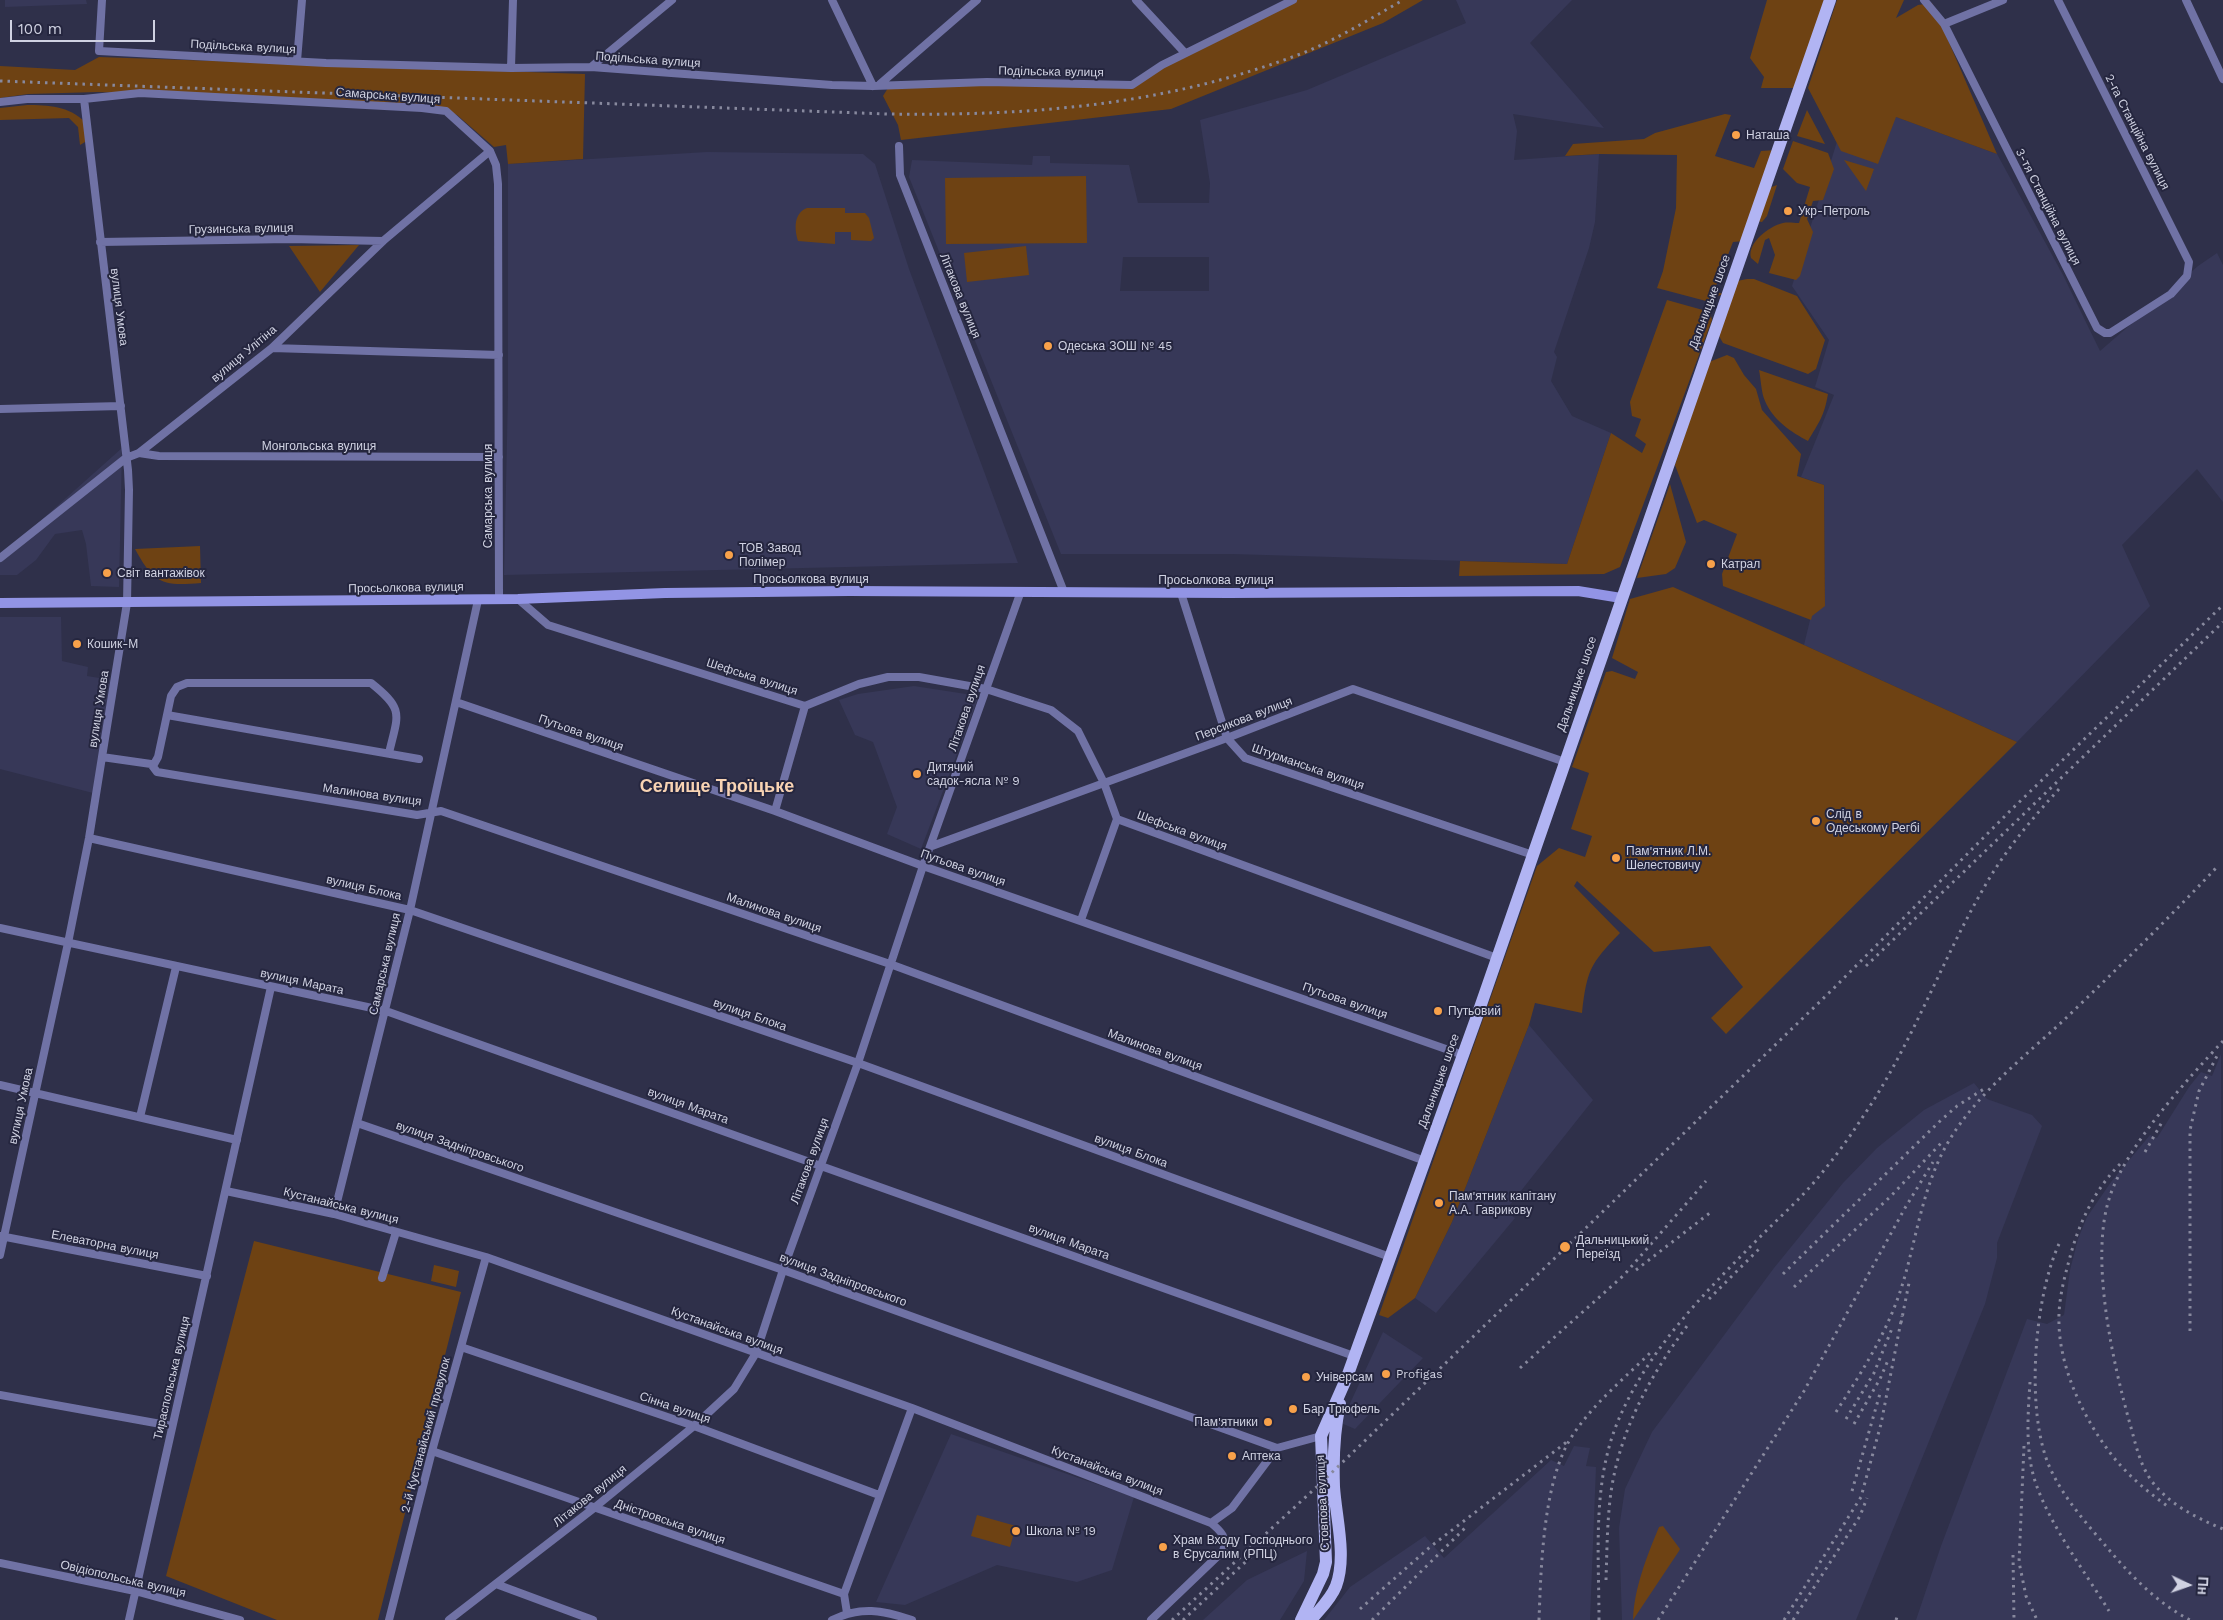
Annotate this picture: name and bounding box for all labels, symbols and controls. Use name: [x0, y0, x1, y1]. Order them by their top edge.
scale bar: [12, 10, 158, 42]
text: 100 m: [18, 20, 62, 38]
street label: Подільська вулиця: [190, 37, 296, 57]
street label: Подільська вулиця: [595, 49, 701, 71]
street label: Подільська вулиця: [998, 64, 1104, 80]
street label: 2-га Станційна вулиця: [2102, 72, 2172, 192]
street label: Самарська вулиця: [335, 85, 441, 107]
place label: Наташа: [1746, 128, 1789, 142]
marker: Наташа: [1730, 129, 1742, 141]
street label: 3-тя Станційна вулиця: [2012, 146, 2084, 268]
place label: Укр-Петроль: [1798, 204, 1870, 218]
marker: Укр-Петроль: [1782, 205, 1794, 217]
street label: Грузинська вулиця: [189, 221, 293, 237]
street label: Літакова вулиця: [936, 251, 984, 341]
street label: Дальницьке шосе: [1686, 253, 1734, 351]
street label: вулиця Умова: [107, 267, 131, 347]
street label: вулиця Улітіна: [208, 322, 280, 386]
place label: Одеська ЗОШ № 45: [1058, 339, 1172, 353]
marker: Одеська ЗОШ № 45: [1042, 340, 1054, 352]
street label: Монгольська вулиця: [262, 439, 376, 453]
street label: Самарська вулиця: [481, 444, 495, 548]
place label: ТОВ Завод Полімер: [739, 541, 801, 569]
marker: ТОВ Завод Полімер: [723, 549, 735, 561]
place label: Катрал: [1721, 557, 1760, 571]
marker: Катрал: [1705, 558, 1717, 570]
place label: Світ вантажівок: [117, 566, 205, 580]
marker: Світ вантажівок: [101, 567, 113, 579]
street label: Просьолкова вулиця: [753, 572, 869, 586]
street label: Просьолкова вулиця: [1158, 573, 1274, 587]
street label: Просьолкова вулиця: [348, 580, 464, 596]
street label: Дальницьке шосе: [1554, 635, 1600, 733]
place label: Кошик-М: [87, 637, 138, 651]
marker: Кошик-М: [71, 638, 83, 650]
street label: Шефська вулиця: [705, 655, 799, 699]
street label: Літакова вулиця: [945, 663, 989, 753]
street label: вулиця Умова: [86, 669, 112, 749]
street label: Персикова вулиця: [1193, 694, 1295, 744]
street label: Путьова вулиця: [537, 712, 625, 754]
street label: Штурманська вулиця: [1250, 741, 1366, 793]
place label: Дитячий садок-ясла № 9: [927, 760, 1020, 788]
marker: Дитячий садок-ясла № 9: [911, 768, 923, 780]
district label: Селище Троїцьке: [640, 776, 794, 798]
street label: Малинова вулиця: [322, 781, 422, 809]
place label: Слід в Одеському Регбі: [1826, 807, 1920, 835]
street label: Шефська вулиця: [1135, 808, 1229, 854]
marker: Слід в Одеському Регбі: [1810, 815, 1822, 827]
place label: Пам'ятник Л.М. Шелестовичу: [1626, 844, 1711, 872]
street label: Путьова вулиця: [919, 847, 1007, 889]
marker: Пам'ятник Л.М. Шелестовичу: [1610, 852, 1622, 864]
street label: вулиця Блока: [325, 872, 403, 904]
street label: Малинова вулиця: [725, 890, 823, 936]
street label: Самарська вулиця: [366, 911, 404, 1017]
street label: вулиця Марата: [259, 966, 345, 998]
street label: Путьова вулиця: [1301, 980, 1389, 1022]
street label: вулиця Блока: [711, 996, 789, 1034]
place label: Путьовий: [1448, 1004, 1501, 1018]
marker: Путьовий: [1432, 1005, 1444, 1017]
street label: Малинова вулиця: [1106, 1026, 1204, 1074]
street label: Дальницьке шосе: [1415, 1032, 1463, 1130]
street label: вулиця Умова: [6, 1066, 36, 1146]
street label: вулиця Марата: [646, 1085, 730, 1127]
street label: Літакова вулиця: [788, 1116, 832, 1206]
street label: вулиця Задніпровського: [394, 1118, 526, 1176]
street label: вулиця Блока: [1092, 1131, 1170, 1171]
street label: Кустанайська вулиця: [282, 1185, 400, 1227]
place label: Пам'ятник капітану А.А. Гаврикову: [1449, 1189, 1556, 1217]
marker: Пам'ятник капітану А.А. Гаврикову: [1433, 1197, 1445, 1209]
street label: вулиця Марата: [1027, 1221, 1111, 1263]
street label: Елеваторна вулиця: [50, 1227, 160, 1263]
place label: Дальницький Переїзд: [1576, 1233, 1649, 1261]
marker: Дальницький Переїзд: [1558, 1240, 1572, 1254]
street label: вулиця Задніпровського: [777, 1250, 909, 1310]
street label: Кустанайська вулиця: [669, 1304, 785, 1358]
street label: Тираспольська вулиця: [151, 1315, 193, 1441]
street label: 2-й Кустанайський провулок: [398, 1356, 454, 1514]
place label: Profigas: [1396, 1367, 1443, 1381]
marker: Profigas: [1380, 1368, 1392, 1380]
place label: Універсам: [1316, 1370, 1373, 1384]
marker: Універсам: [1300, 1371, 1312, 1383]
street label: Сінна вулиця: [638, 1389, 712, 1427]
place label: Бар Трюфель: [1303, 1402, 1380, 1416]
marker: Бар Трюфель: [1287, 1403, 1299, 1415]
place label: Пам'ятники: [1194, 1415, 1258, 1429]
marker: Пам'ятники: [1262, 1416, 1274, 1428]
street label: Кустанайська вулиця: [1049, 1443, 1165, 1499]
place label: Аптека: [1242, 1449, 1281, 1463]
marker: Аптека: [1226, 1450, 1238, 1462]
street label: Стовпова вулиця: [1313, 1455, 1333, 1551]
street label: Літакова вулиця: [550, 1462, 630, 1530]
street label: Дністровська вулиця: [613, 1496, 727, 1548]
place label: Школа № 19: [1026, 1524, 1096, 1538]
marker: Школа № 19: [1010, 1525, 1022, 1537]
place label: Храм Входу Господнього в Єрусалим (РПЦ): [1173, 1533, 1313, 1561]
marker: Храм Входу Господнього в Єрусалим (РПЦ): [1157, 1541, 1169, 1553]
street label: Овідіопольська вулиця: [59, 1558, 187, 1600]
north arrow: [2163, 1560, 2213, 1610]
text: Пн: [2195, 1576, 2211, 1595]

